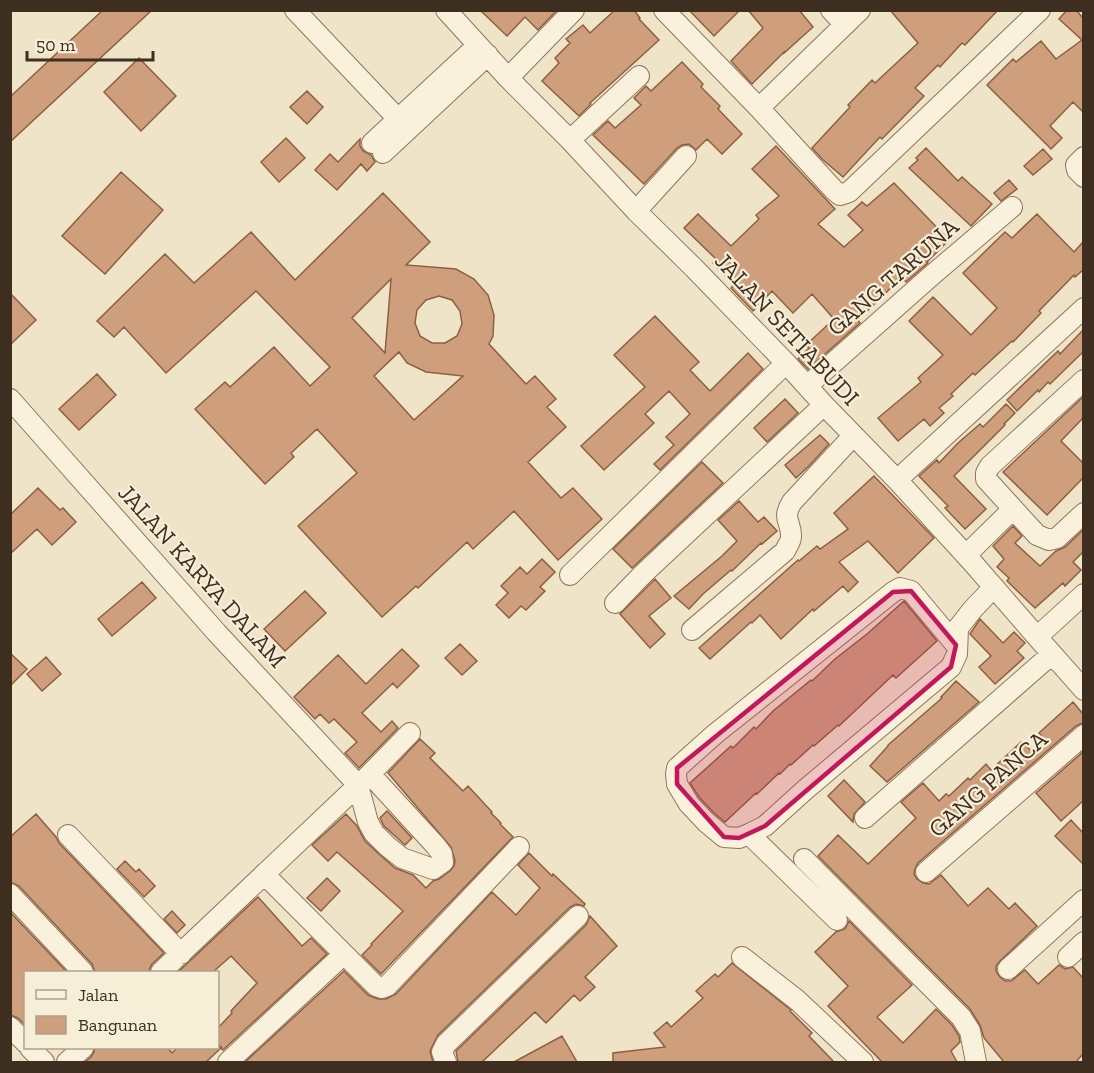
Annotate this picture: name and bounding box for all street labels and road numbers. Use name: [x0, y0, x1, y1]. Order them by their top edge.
street label: GANG TARUNA: [821, 211, 965, 342]
street label: JALAN SETIABUDI: [709, 246, 866, 411]
street label: JALAN KARYA DALAM: [112, 478, 293, 674]
street label: GANG PANCA: [922, 724, 1053, 843]

